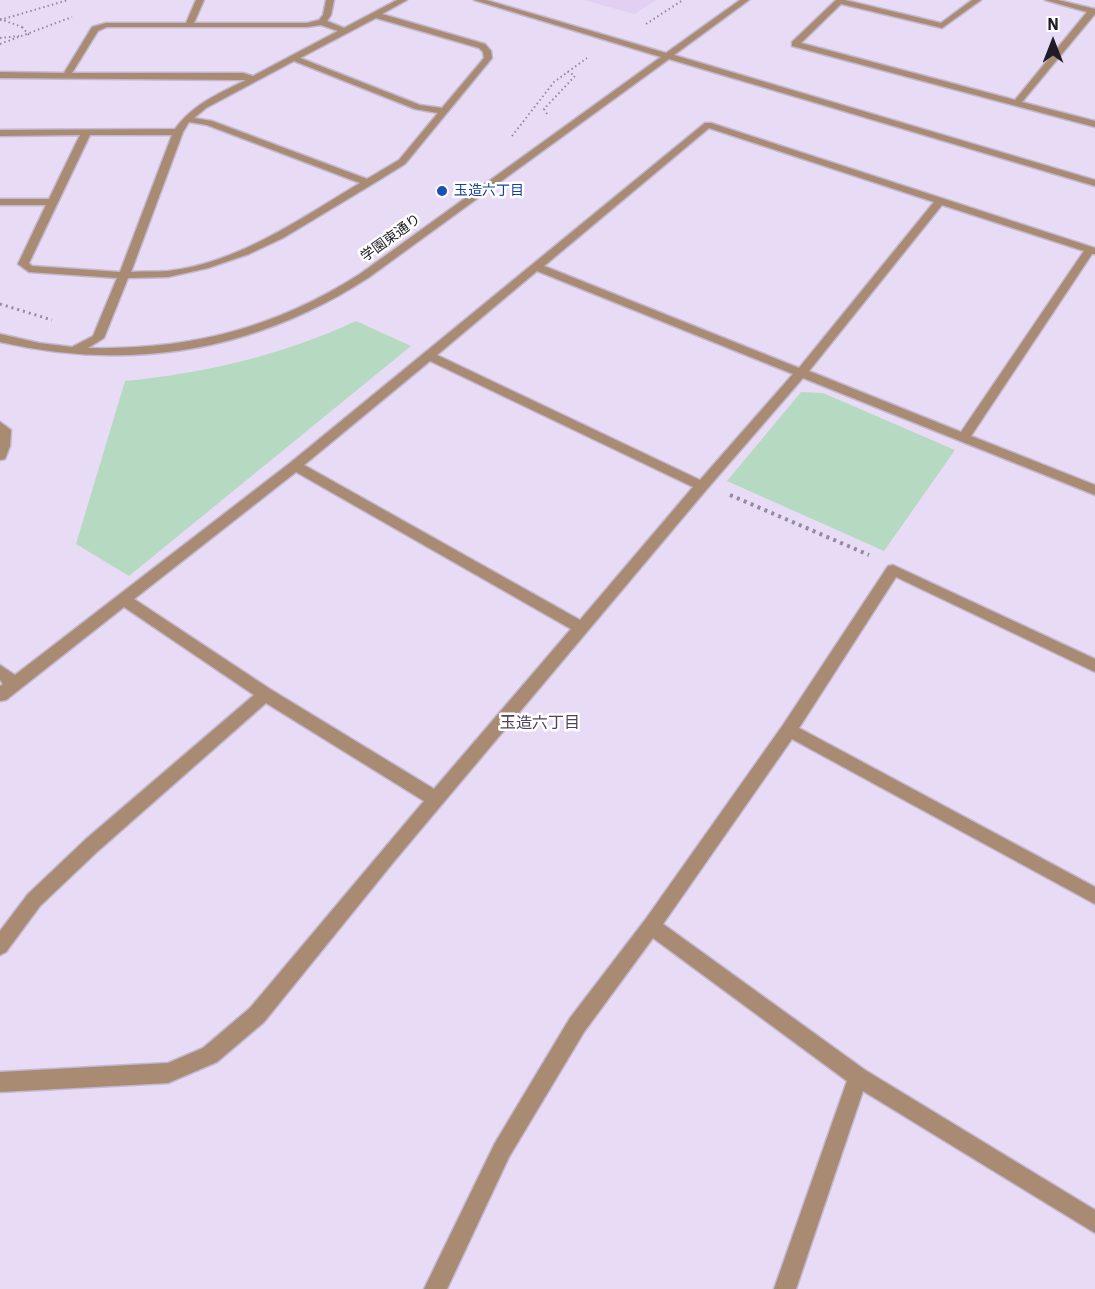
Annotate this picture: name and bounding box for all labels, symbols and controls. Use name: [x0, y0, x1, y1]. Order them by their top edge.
north arrow: [1023, 12, 1083, 72]
text: N: [1047, 14, 1059, 34]
place label: 玉造六丁目: [454, 183, 524, 199]
marker: 玉造六丁目: [435, 184, 449, 198]
street label: 学園東通り: [358, 211, 424, 265]
district label: 玉造六丁目: [500, 713, 580, 733]

